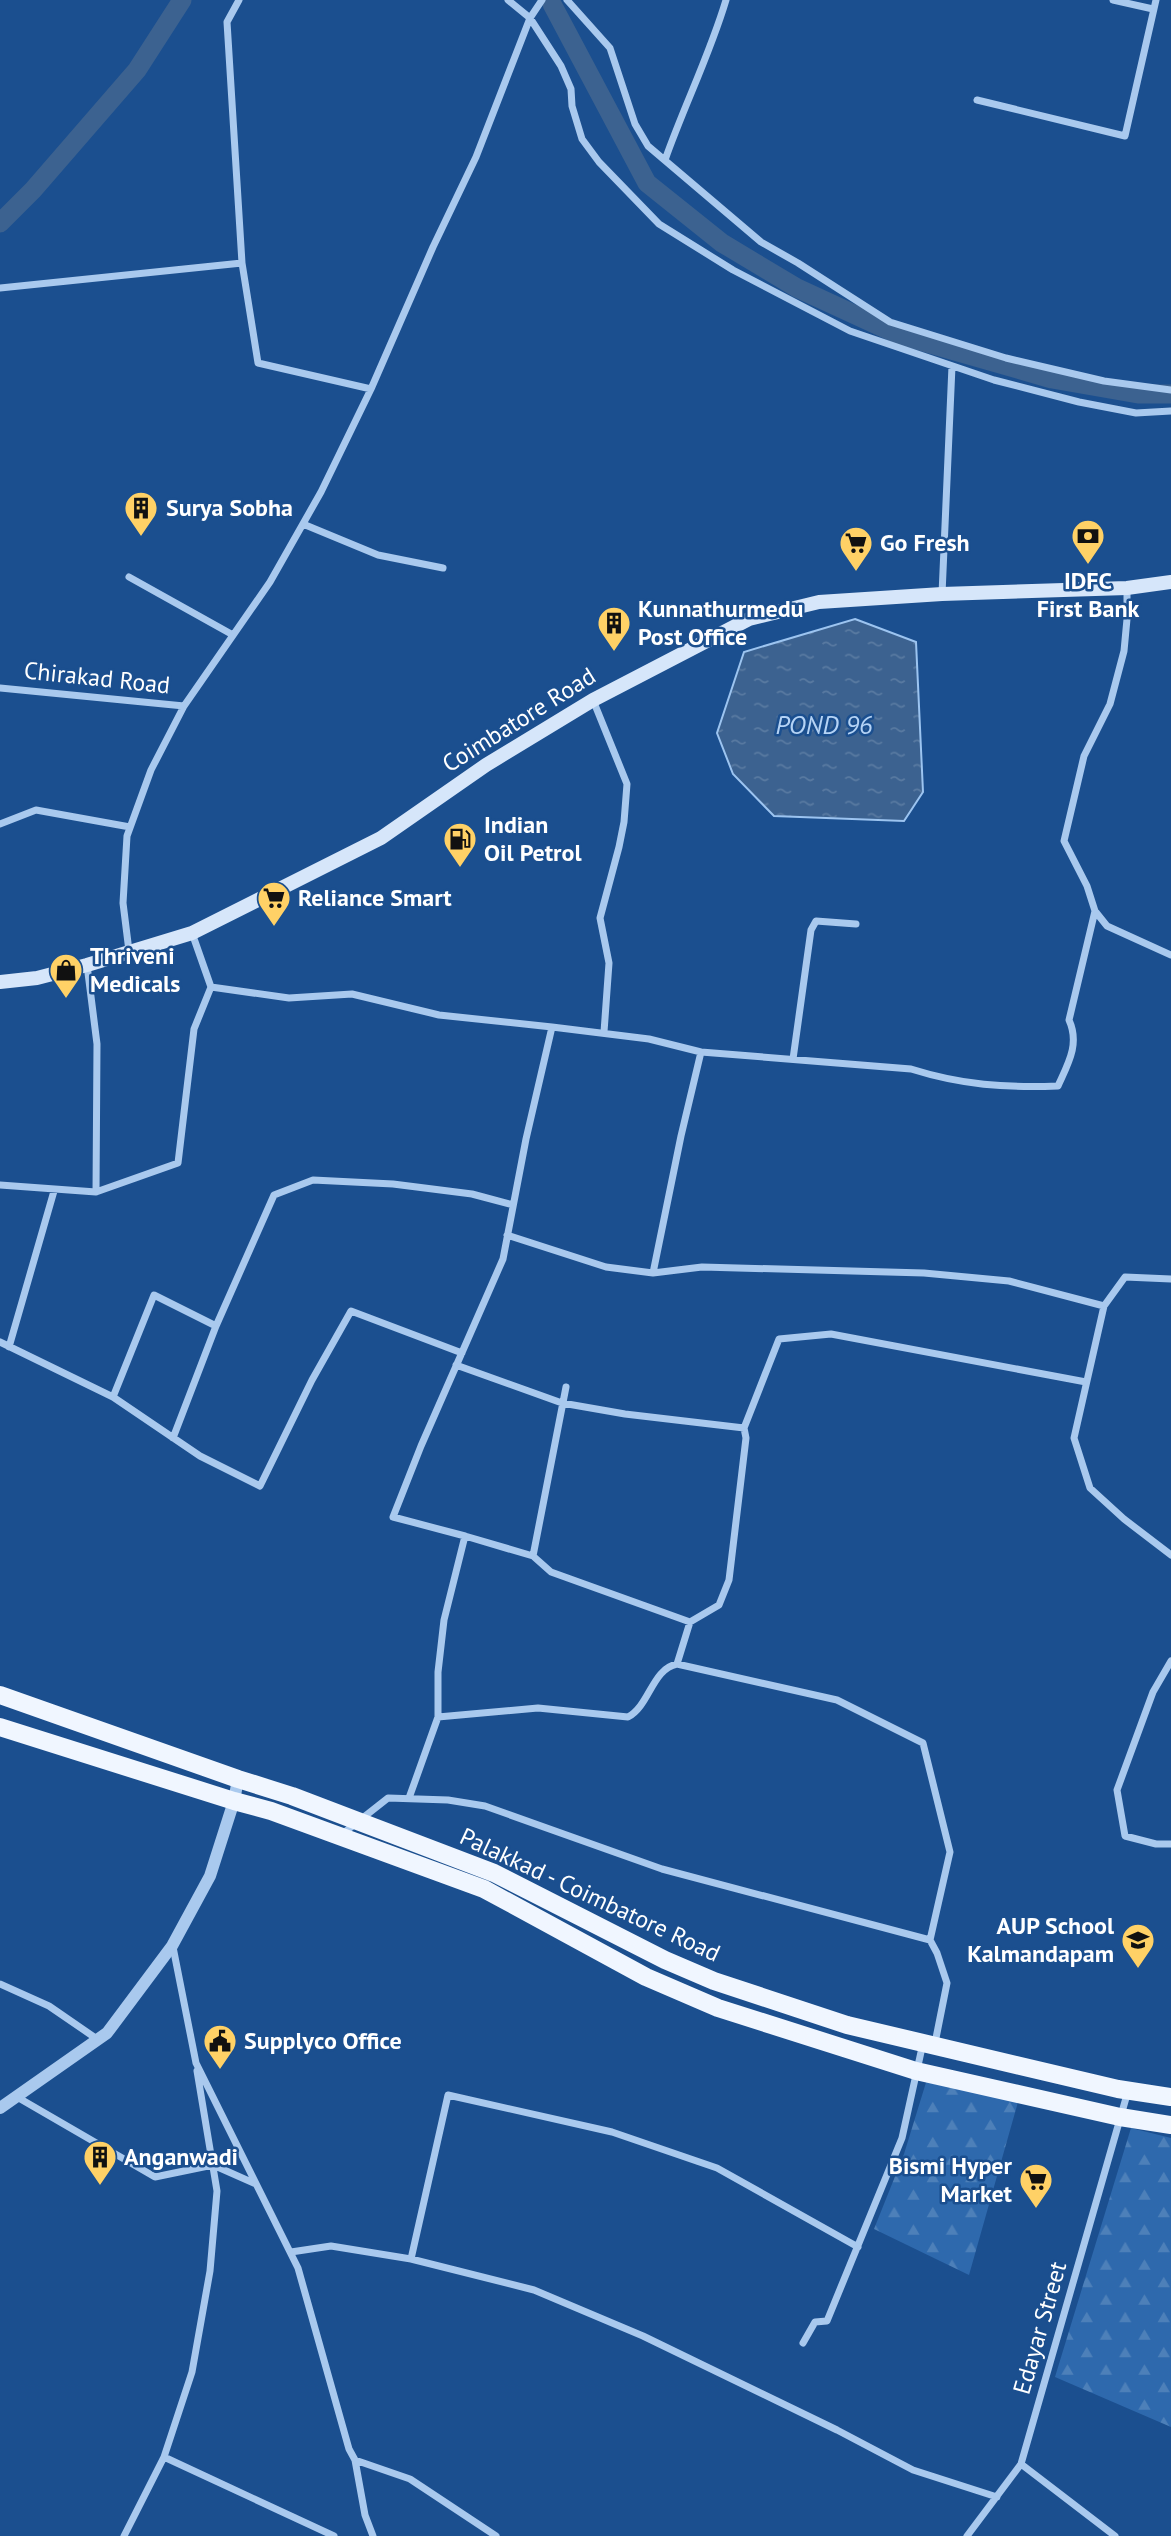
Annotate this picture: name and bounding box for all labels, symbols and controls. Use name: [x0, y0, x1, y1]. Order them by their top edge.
building icon: Surya Sobha: [122, 489, 160, 538]
place label: Surya Sobha: [166, 492, 293, 523]
bank icon: IDFC First Bank: [1069, 517, 1107, 566]
supermarket icon: Go Fresh: [837, 524, 875, 573]
place label: Go Fresh: [880, 527, 970, 558]
place label: IDFC First Bank: [1037, 565, 1140, 624]
place label: Kunnathurmedu Post Office: [638, 593, 804, 652]
building icon: Kunnathurmedu Post Office: [595, 604, 633, 653]
street label: Chirakad Road: [22, 654, 172, 701]
street label: Coimbatore Road: [436, 660, 601, 779]
water label: POND 96: [775, 708, 873, 741]
place label: Indian Oil Petrol: [484, 809, 582, 868]
fuel station icon: Indian Oil Petrol: [441, 820, 479, 869]
supermarket icon: Reliance Smart: [255, 879, 293, 928]
place label: Reliance Smart: [298, 882, 452, 913]
place label: Thriveni Medicals: [90, 940, 180, 999]
shop icon: Thriveni Medicals: [47, 951, 85, 1000]
street label: Palakkad - Coimbatore Road: [455, 1821, 725, 1969]
place label: AUP School Kalmandapam: [967, 1910, 1115, 1969]
school or university icon: AUP School Kalmandapam: [1119, 1921, 1157, 1970]
public building icon: Supplyco Office: [201, 2022, 239, 2071]
place label: Supplyco Office: [244, 2025, 402, 2056]
building icon: Anganwadi: [81, 2138, 119, 2187]
place label: Anganwadi: [124, 2141, 238, 2172]
place label: Bismi Hyper Market: [889, 2150, 1013, 2209]
supermarket icon: Bismi Hyper Market: [1017, 2161, 1055, 2210]
street label: Edayar Street: [1006, 2258, 1073, 2398]

